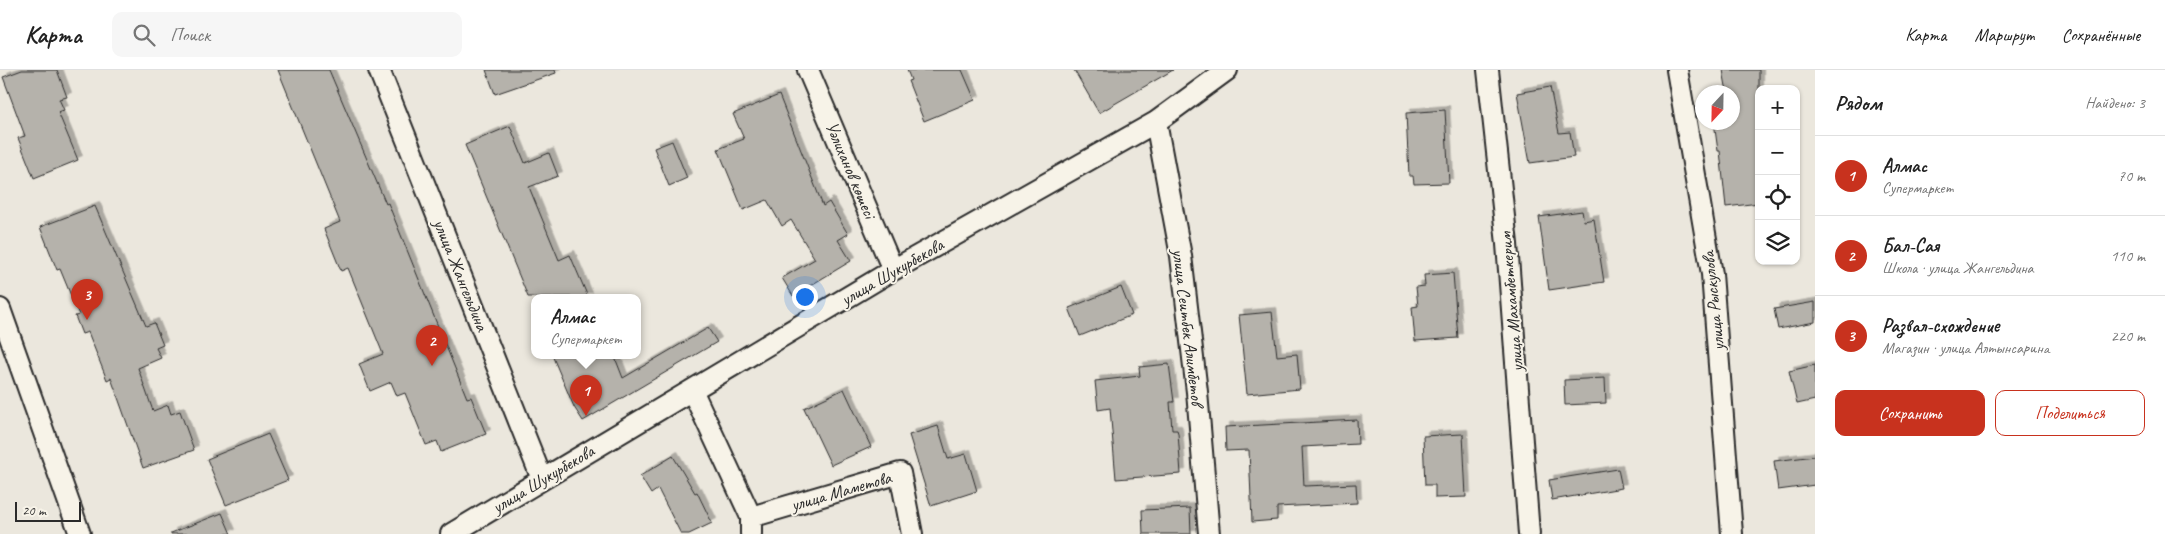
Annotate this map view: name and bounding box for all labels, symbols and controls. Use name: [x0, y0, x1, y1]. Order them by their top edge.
search box: [112, 12, 462, 57]
text: Карта: [25, 20, 82, 50]
icon: search: [130, 21, 158, 49]
text: Поиск: [170, 23, 210, 47]
text: Карта: [1905, 24, 1946, 46]
text: Маршрут: [1974, 24, 2034, 46]
text: Сохранённые: [2062, 24, 2140, 46]
north arrow: [1695, 85, 1740, 130]
map controls: [1755, 85, 1800, 265]
button: +: [1755, 85, 1800, 130]
text: Рядом: [1835, 90, 1882, 116]
text: Найдено: 3: [2085, 93, 2145, 113]
street label: Уәлиханов көшесі: [821, 118, 882, 224]
button: −: [1755, 130, 1800, 175]
text: Алмас: [1882, 154, 1927, 178]
text: 1: [1847, 166, 1855, 186]
text: 70 m: [2118, 166, 2145, 186]
button: locate: [1755, 175, 1800, 220]
text: Супермаркет: [1882, 178, 1953, 198]
street label: улица Жангельдина: [428, 215, 494, 335]
button: layers: [1755, 220, 1800, 265]
street label: улица Махамбеткерим: [1494, 230, 1528, 374]
street label: улица Шукурбекова: [836, 233, 949, 311]
text: Бал-Сая: [1882, 234, 1939, 258]
text: 2: [1847, 246, 1855, 266]
text: 110 m: [2111, 246, 2145, 266]
street label: улица Сеитбек Алимбетов: [1167, 247, 1209, 411]
street label: улица Рыскулова: [1697, 249, 1729, 353]
text: Школа · улица Жангельдина: [1882, 258, 2034, 278]
pin: 3: [71, 279, 103, 320]
your location: [792, 284, 818, 310]
popup: [531, 294, 641, 359]
text: Алмас: [550, 305, 595, 329]
text: Развал-схождение: [1882, 314, 1999, 338]
pin: 2: [416, 325, 448, 366]
text: 3: [1847, 326, 1855, 346]
text: 220 m: [2111, 326, 2145, 346]
text: Супермаркет: [550, 329, 622, 349]
text: Магазин · улица Алтынсарина: [1882, 338, 2049, 358]
pin: 1: [570, 375, 602, 416]
button: Сохранить: [1835, 390, 1985, 436]
button: Поделиться: [1995, 390, 2145, 436]
street label: улица Шукурбекова: [487, 439, 599, 519]
street label: улица Маметова: [787, 466, 895, 516]
scale bar: [15, 499, 81, 522]
text: 20 m: [22, 502, 46, 519]

